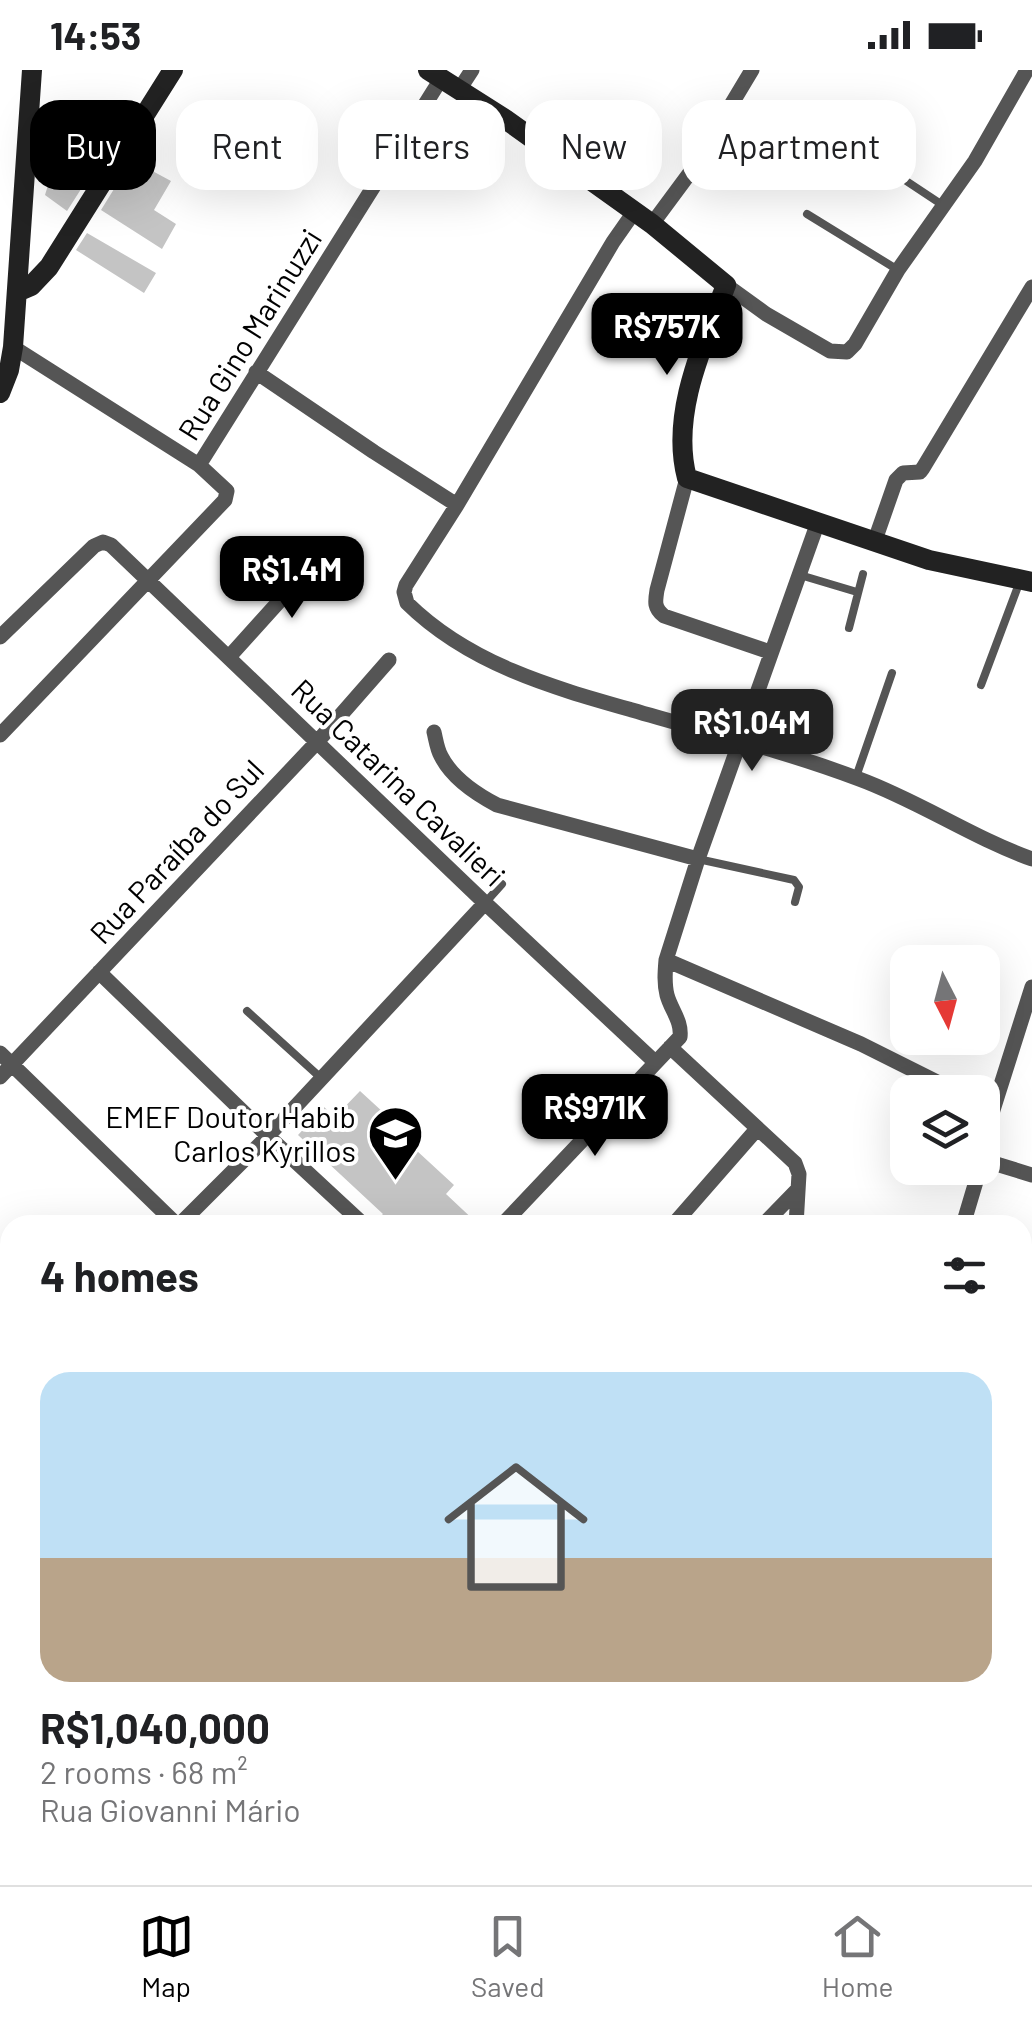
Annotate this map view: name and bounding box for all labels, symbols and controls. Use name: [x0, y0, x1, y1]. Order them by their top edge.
text: 14:53: [50, 12, 141, 58]
chip: Buy: [30, 100, 156, 190]
chip: Rent: [176, 100, 318, 190]
chip: Filters: [338, 100, 505, 190]
chip: New: [525, 100, 662, 190]
chip: Apartment: [682, 100, 916, 190]
street label: Rua Gino Marinuzzi: [170, 222, 328, 446]
pin: R$757K: [586, 293, 748, 378]
text: R$757K: [614, 306, 720, 344]
pin: R$1.4M: [211, 536, 373, 621]
text: R$1.4M: [242, 549, 342, 587]
street label: Rua Catarina Cavalieri: [285, 671, 513, 893]
pin: R$1.04M: [660, 689, 844, 774]
text: R$1.04M: [693, 702, 811, 740]
street label: Rua Paraíba do Sul: [82, 752, 270, 950]
north arrow: [890, 945, 1000, 1055]
map controls: [890, 945, 1000, 1185]
pin: R$971K: [514, 1074, 676, 1159]
button: layers: [890, 1075, 1000, 1185]
text: R$971K: [544, 1087, 646, 1125]
place label: EMEF Doutor Habib Carlos Kyrillos: [105, 1098, 356, 1168]
school or university icon: EMEF Doutor Habib Carlos Kyrillos: [365, 1103, 425, 1182]
icon: filters: [937, 1248, 992, 1303]
text: 4 homes: [40, 1250, 199, 1300]
icon: home: [426, 1437, 606, 1617]
text: R$1,040,000: [40, 1702, 270, 1752]
text: 2 rooms · 68 m²: [40, 1752, 248, 1790]
text: Rua Giovanni Mário: [40, 1790, 301, 1828]
tab: Map: [139, 1909, 194, 2003]
tab: Saved: [471, 1909, 545, 2003]
tab: Home: [822, 1909, 893, 2003]

